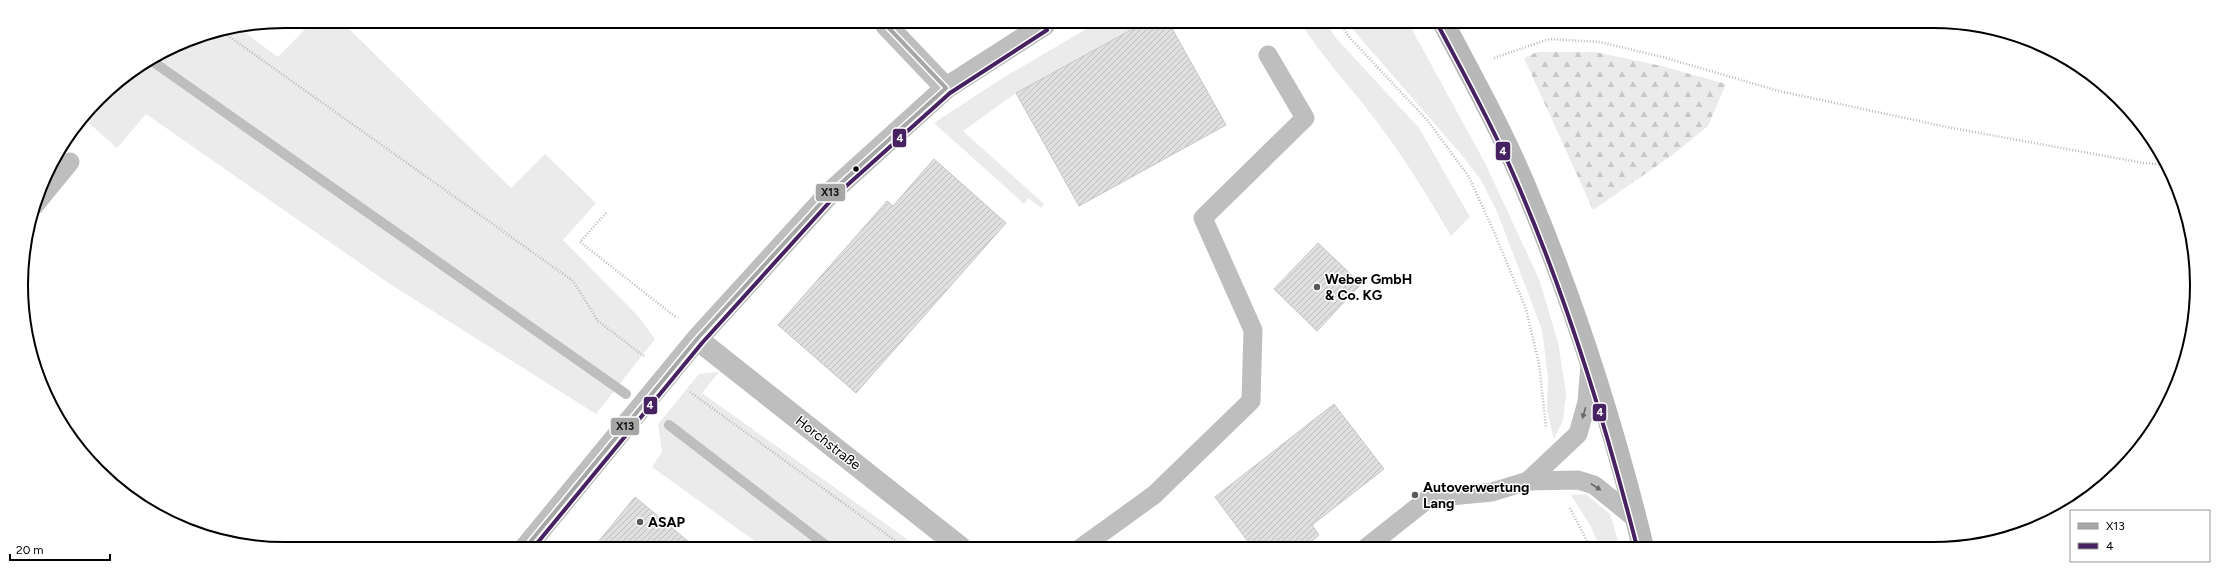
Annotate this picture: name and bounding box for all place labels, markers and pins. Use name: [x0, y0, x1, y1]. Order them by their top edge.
unlabelled marker: [851, 164, 861, 174]
place label: Weber GmbH & Co. KG: [1325, 271, 1412, 304]
marker: Weber GmbH & Co. KG: [1312, 282, 1322, 292]
place label: Autoverwertung Lang: [1423, 479, 1529, 512]
marker: Autoverwertung Lang: [1410, 490, 1420, 500]
place label: ASAP: [648, 514, 685, 531]
marker: ASAP: [635, 517, 645, 527]

